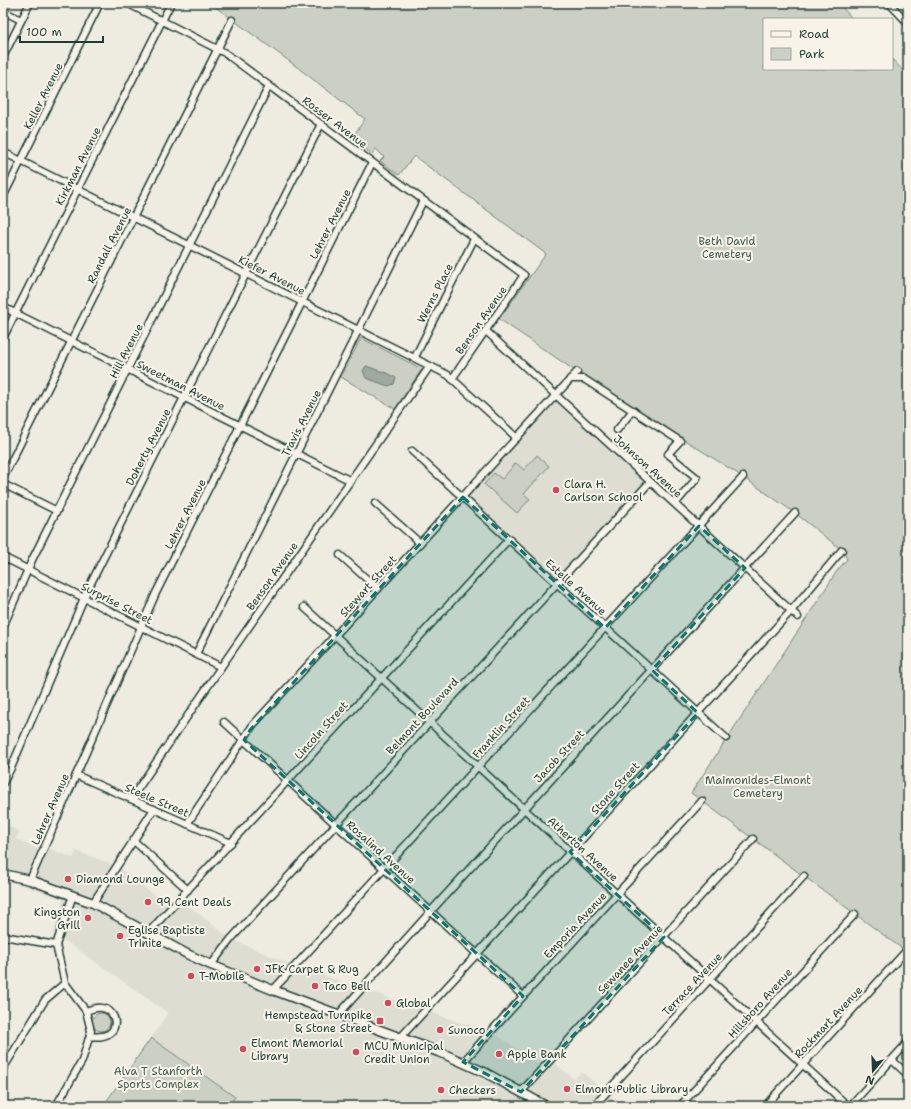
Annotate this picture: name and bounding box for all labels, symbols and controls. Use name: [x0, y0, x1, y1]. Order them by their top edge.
scale bar: [20, 18, 103, 44]
legend: [763, 18, 893, 70]
text: 100 m: [26, 24, 62, 40]
text: Road: [799, 26, 830, 42]
text: Park: [799, 46, 825, 62]
street label: Keller Avenue: [20, 60, 67, 132]
street label: Rosser Avenue: [299, 93, 370, 152]
street label: Kirkman Avenue: [52, 124, 105, 208]
street label: Lehrer Avenue: [306, 187, 355, 262]
street label: Randall Avenue: [84, 204, 135, 286]
park label: Beth David Cemetery: [698, 234, 756, 262]
street label: Kiefer Avenue: [236, 252, 308, 299]
street label: Werns Place: [414, 261, 457, 326]
street label: Benson Avenue: [452, 283, 511, 358]
street label: Hill Avenue: [106, 321, 147, 381]
street label: Sweetman Avenue: [134, 357, 228, 414]
street label: Travis Avenue: [278, 387, 325, 459]
street label: Doherty Avenue: [123, 406, 174, 488]
street label: Johnson Avenue: [610, 431, 685, 501]
street label: Lehrer Avenue: [161, 477, 210, 552]
place label: Clara H. Carlson School: [564, 477, 643, 505]
marker: Clara H. Carlson School: [551, 485, 561, 495]
street label: Benson Avenue: [243, 539, 302, 614]
street label: Stewart Street: [337, 552, 400, 620]
street label: Estelle Avenue: [542, 556, 610, 619]
street label: Surprise Street: [78, 579, 155, 628]
street label: Belmont Boulevard: [383, 675, 462, 758]
street label: Franklin Street: [469, 693, 533, 762]
street label: Lincoln Street: [291, 698, 352, 763]
street label: Jacob Street: [531, 726, 588, 786]
street label: Stone Street: [588, 759, 643, 818]
street label: Lehrer Avenue: [28, 771, 73, 847]
park label: Maimonides-Elmont Cemetery: [705, 773, 811, 801]
street label: Steele Street: [122, 780, 191, 821]
street label: Atherton Avenue: [544, 814, 621, 885]
street label: Rosalind Avenue: [343, 817, 418, 887]
place label: Diamond Lounge: [76, 872, 165, 887]
marker: Diamond Lounge: [63, 874, 73, 884]
street label: Emporia Avenue: [541, 889, 610, 962]
place label: 99 Cent Deals: [156, 895, 231, 910]
marker: 99 Cent Deals: [143, 897, 153, 907]
place label: Kingston Grill: [34, 905, 81, 933]
marker: Kingston Grill: [83, 913, 93, 923]
street label: Sewanee Avenue: [594, 921, 666, 997]
place label: Eglise Baptiste Trinite: [128, 923, 205, 951]
marker: Eglise Baptiste Trinite: [115, 931, 125, 941]
street label: Terrace Avenue: [659, 949, 726, 1019]
place label: JFK Carpet & Rug: [265, 962, 359, 977]
marker: JFK Carpet & Rug: [252, 964, 262, 974]
street label: Hillsboro Avenue: [725, 965, 796, 1042]
place label: T-Mobile: [199, 969, 245, 984]
marker: T-Mobile: [186, 971, 196, 981]
place label: Taco Bell: [323, 979, 371, 994]
marker: Taco Bell: [310, 981, 320, 991]
street label: Rockmart Avenue: [791, 983, 866, 1062]
place label: Global: [396, 996, 431, 1011]
marker: Global: [383, 998, 393, 1008]
place label: Hempstead Turnpike & Stone Street: [264, 1008, 372, 1036]
marker: Hempstead Turnpike & Stone Street: [375, 1016, 385, 1026]
place label: Sunoco: [448, 1023, 486, 1038]
marker: Sunoco: [435, 1025, 445, 1035]
place label: Elmont Memorial Library: [251, 1036, 343, 1064]
place label: MCU Municipal Credit Union: [364, 1039, 444, 1067]
marker: Elmont Memorial Library: [238, 1044, 248, 1054]
marker: MCU Municipal Credit Union: [351, 1047, 361, 1057]
place label: Apple Bank: [507, 1047, 567, 1062]
marker: Apple Bank: [494, 1049, 504, 1059]
north arrow: [853, 1051, 893, 1091]
park label: Alva T Stanforth Sports Complex: [114, 1064, 202, 1092]
text: N: [863, 1071, 876, 1088]
place label: Elmont Public Library: [575, 1082, 688, 1097]
place label: Checkers: [449, 1083, 496, 1098]
marker: Elmont Public Library: [562, 1084, 572, 1094]
marker: Checkers: [436, 1085, 446, 1095]

